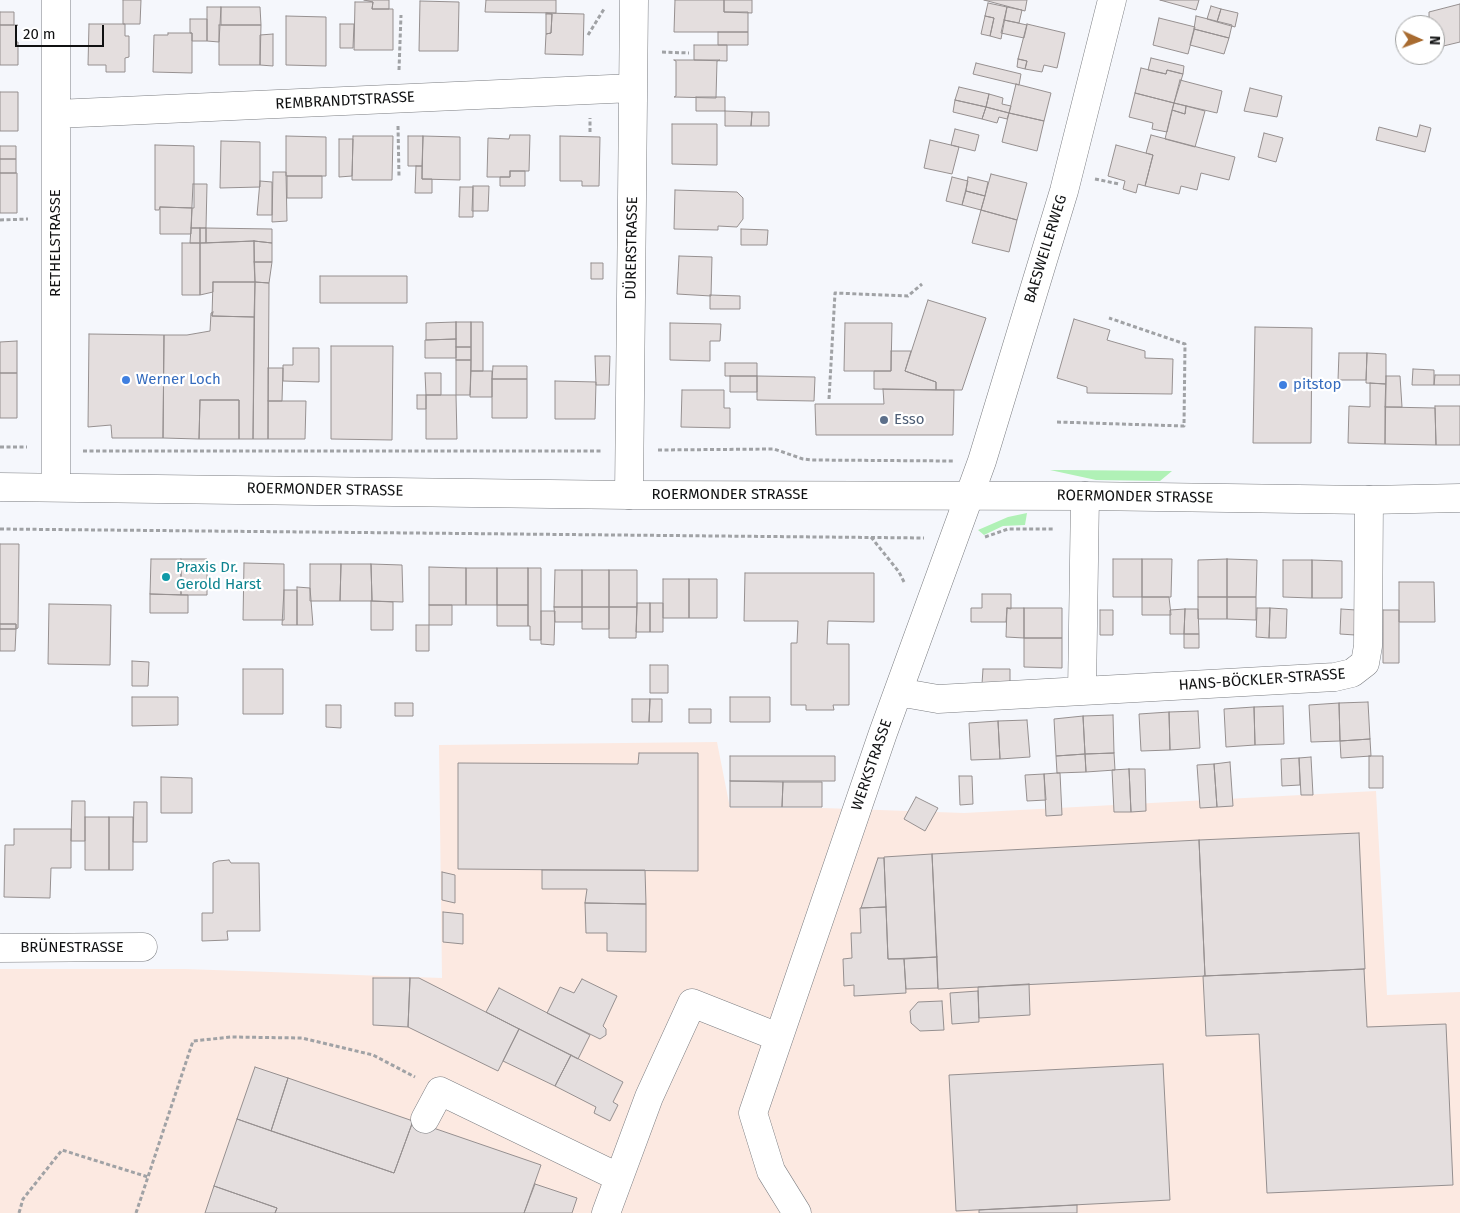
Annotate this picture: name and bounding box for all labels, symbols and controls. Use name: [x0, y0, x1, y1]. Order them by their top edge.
scale bar: [18, 15, 106, 47]
north arrow: [1395, 15, 1445, 65]
text: 20 m: [23, 25, 56, 43]
text: N: [1426, 36, 1443, 45]
street label: REMBRANDTSTRASSE: [275, 88, 415, 114]
street label: RETHELSTRASSE: [47, 189, 65, 297]
street label: BAESWEILERWEG: [1021, 193, 1071, 305]
street label: DÜRERSTRASSE: [622, 196, 642, 300]
place label: Werner Loch: [136, 371, 221, 389]
marker: Werner Loch: [120, 374, 132, 386]
place label: pitstop: [1293, 376, 1341, 394]
marker: pitstop: [1277, 379, 1289, 391]
place label: Esso: [894, 411, 925, 429]
marker: Esso: [878, 414, 890, 426]
street label: ROERMONDER STRASSE: [246, 480, 404, 500]
street label: ROERMONDER STRASSE: [652, 486, 808, 504]
street label: ROERMONDER STRASSE: [1056, 487, 1214, 507]
place label: Praxis Dr. Gerold Harst: [176, 559, 261, 594]
marker: Praxis Dr. Gerold Harst: [160, 571, 172, 583]
street label: HANS-BÖCKLER-STRASSE: [1178, 665, 1346, 695]
street label: WERKSTRASSE: [848, 717, 896, 813]
street label: BRÜNESTRASSE: [20, 939, 124, 957]

